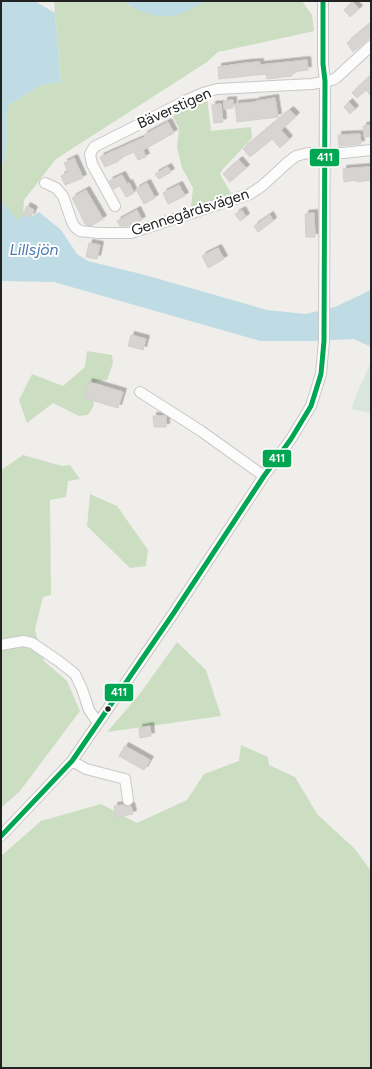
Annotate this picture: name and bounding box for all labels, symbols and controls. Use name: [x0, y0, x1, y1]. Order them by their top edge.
street label: Bäverstigen: [134, 84, 214, 132]
line badge: 411: [309, 148, 340, 167]
text: 411: [317, 151, 333, 164]
street label: Gennegårdsvägen: [129, 184, 251, 240]
water label: Lillsjön: [10, 240, 59, 259]
line badge: 411: [262, 449, 292, 468]
text: 411: [269, 452, 285, 465]
line badge: 411: [104, 683, 134, 702]
text: 411: [111, 686, 127, 699]
unlabelled marker: [103, 704, 113, 714]

